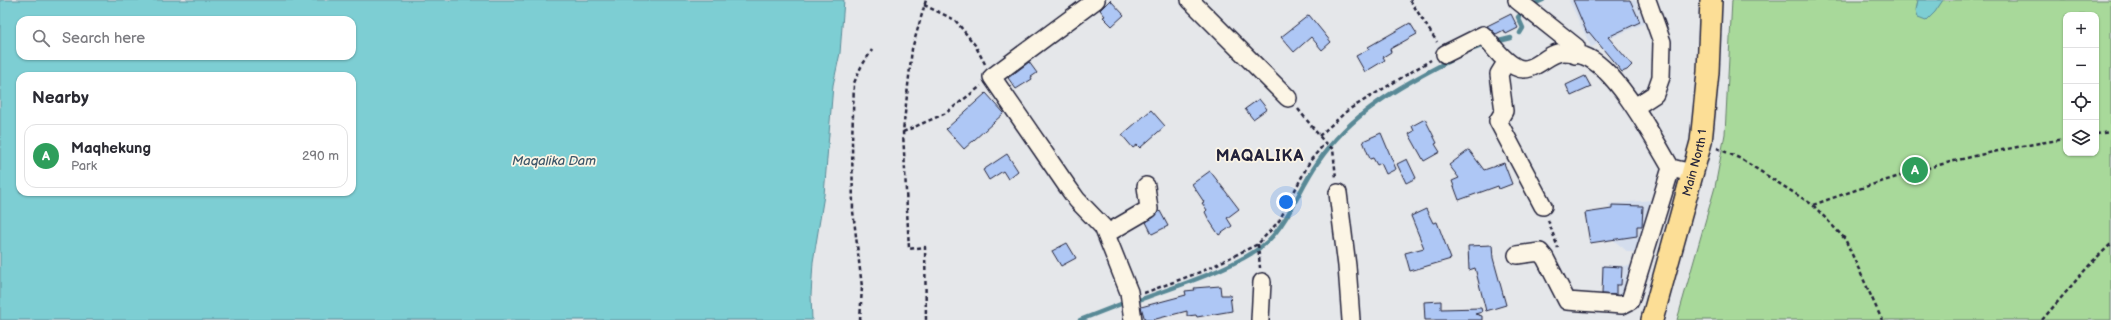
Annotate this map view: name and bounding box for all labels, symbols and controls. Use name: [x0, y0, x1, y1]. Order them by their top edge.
map controls: [2063, 12, 2099, 156]
button: +: [2063, 12, 2099, 48]
search box: [16, 16, 356, 60]
icon: search: [30, 27, 52, 49]
text: Search here: [62, 29, 145, 48]
button: −: [2063, 48, 2099, 84]
button: locate: [2063, 84, 2099, 120]
text: Nearby: [32, 88, 89, 108]
button: layers: [2063, 120, 2099, 156]
street label: Main North 1: [1679, 129, 1710, 198]
text: Maqhekung: [71, 139, 151, 158]
district label: MAQALIKA: [1216, 147, 1304, 166]
text: A: [42, 148, 50, 164]
text: 290 m: [302, 148, 339, 164]
water label: Maqalika Dam: [512, 153, 596, 169]
pin: A: [1902, 155, 1928, 185]
text: Park: [71, 158, 97, 174]
your location: [1276, 192, 1296, 212]

